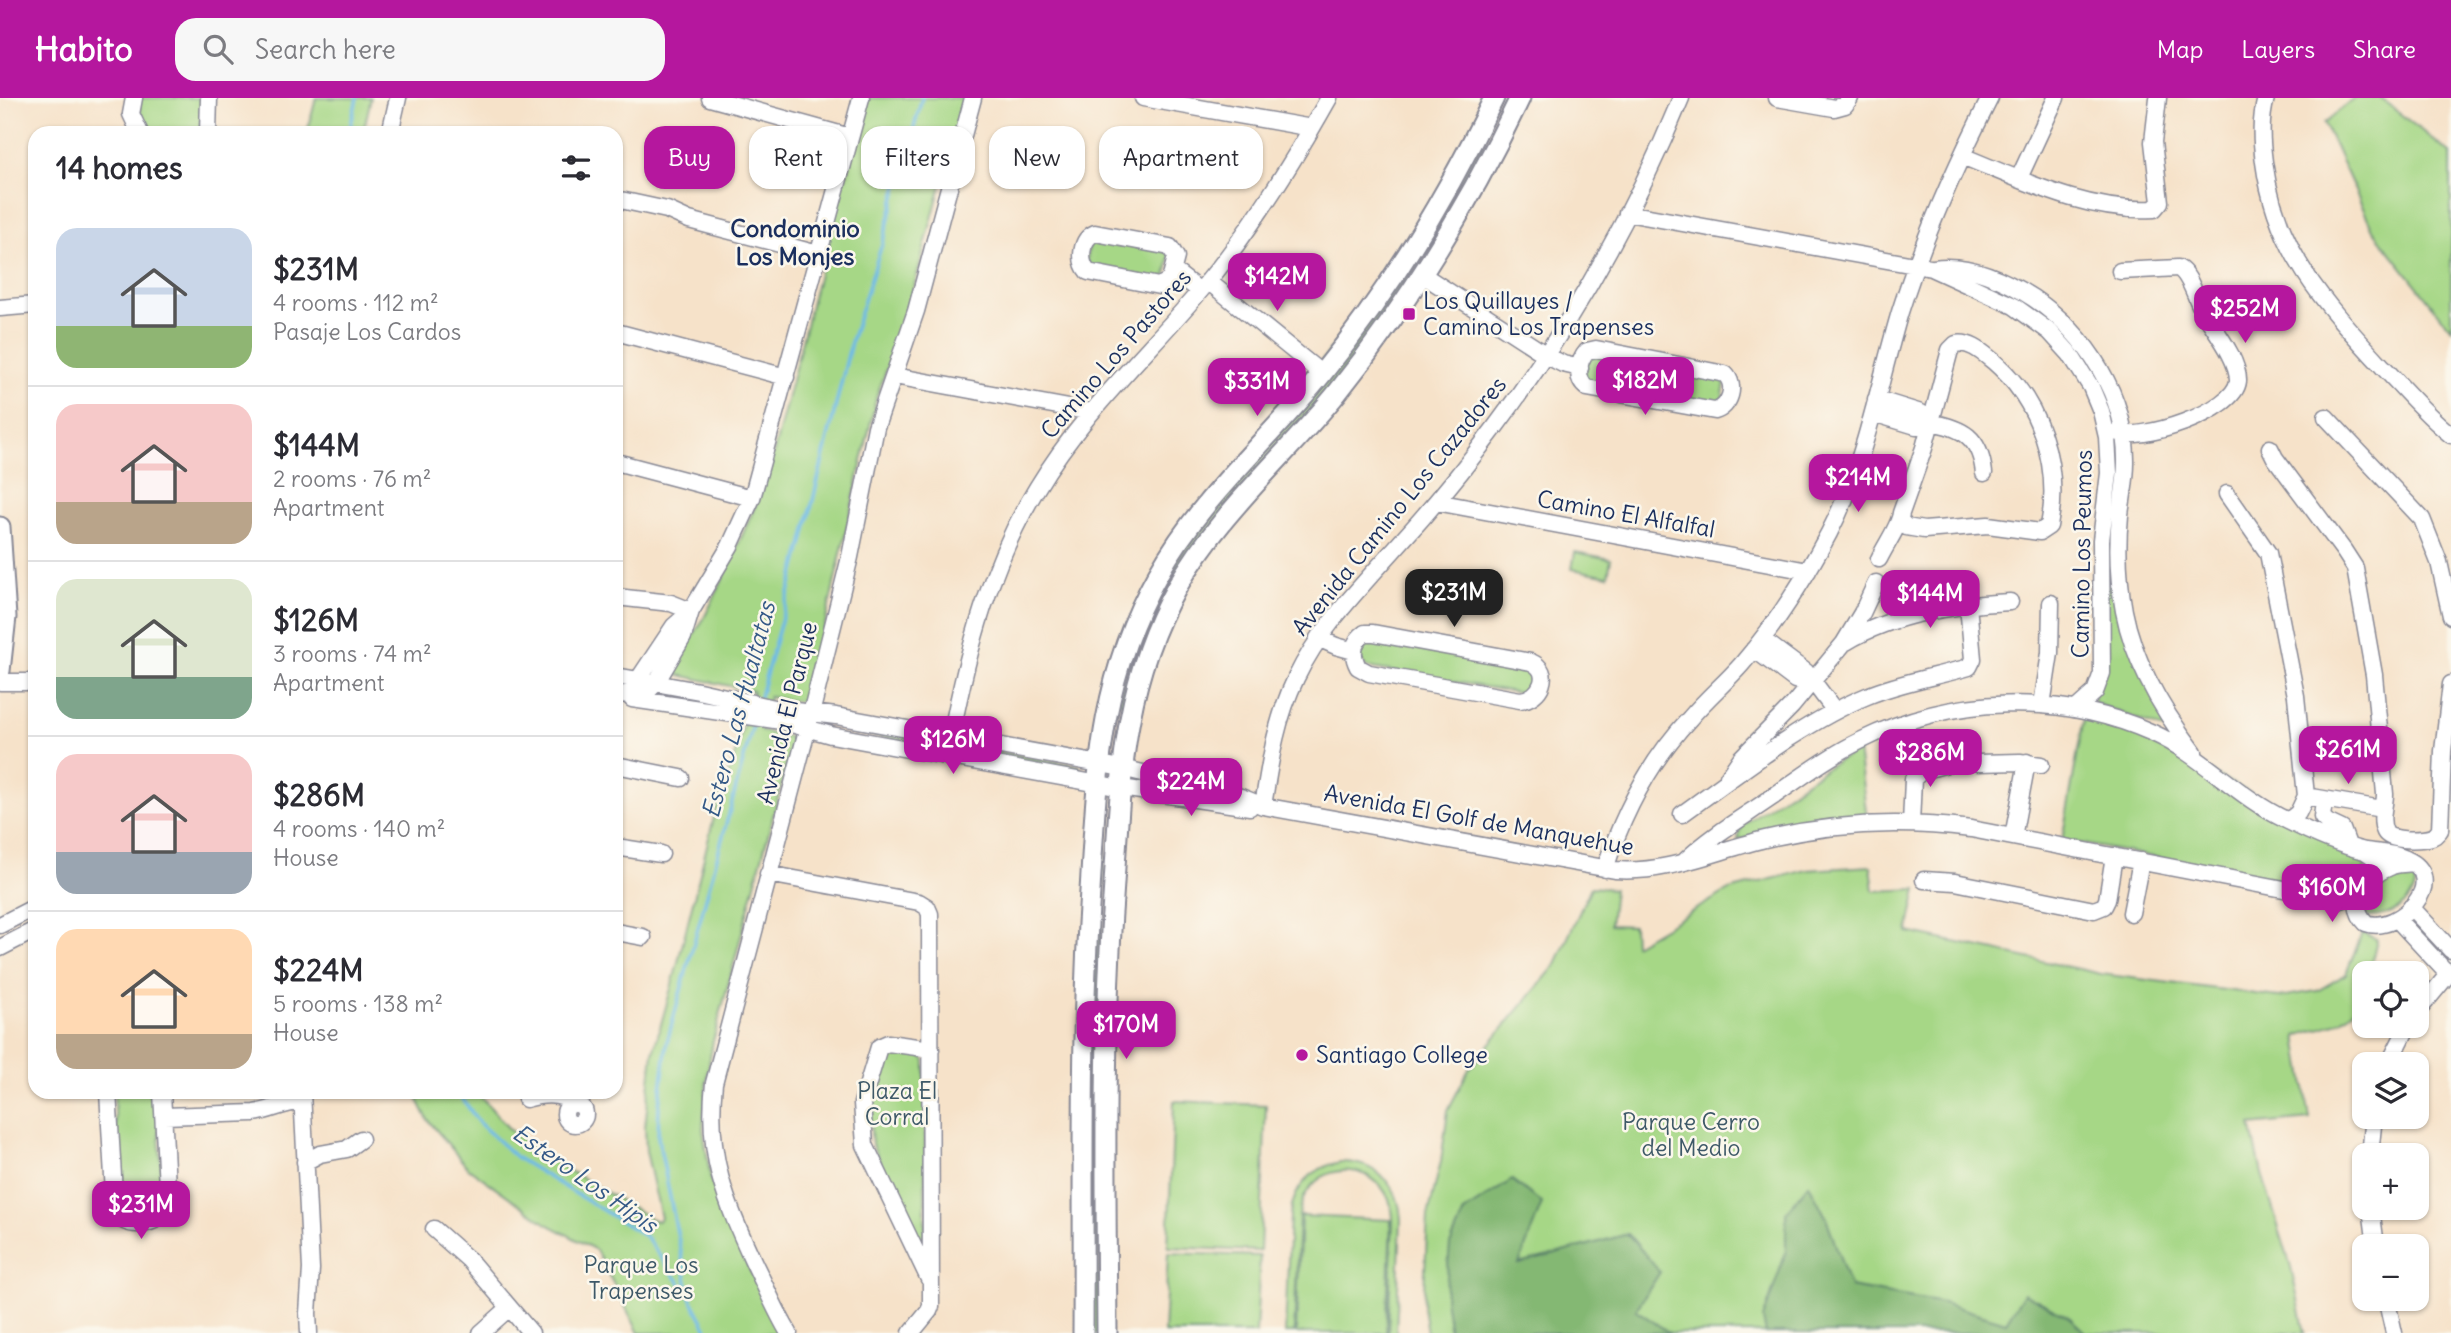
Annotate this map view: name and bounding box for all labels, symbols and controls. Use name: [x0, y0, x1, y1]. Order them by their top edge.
search box: [175, 18, 665, 81]
text: Habito: [35, 28, 133, 70]
icon: search: [199, 30, 237, 68]
text: Search here: [255, 33, 396, 66]
text: Map: [2157, 34, 2203, 64]
text: Layers: [2241, 34, 2315, 64]
text: Share: [2353, 34, 2416, 64]
chip: Buy: [644, 126, 735, 189]
chip: Rent: [749, 126, 847, 189]
chip: Filters: [861, 126, 975, 189]
chip: New: [989, 126, 1085, 189]
chip: Apartment: [1099, 126, 1263, 189]
text: 14 homes: [56, 149, 183, 187]
icon: filters: [557, 149, 595, 187]
district label: Condominio Los Monjes: [730, 213, 860, 271]
text: $231M: [273, 250, 359, 288]
pin: $142M: [1228, 254, 1326, 313]
icon: home: [112, 256, 196, 340]
text: $142M: [1244, 261, 1310, 290]
street label: Camino Los Pastores: [1034, 263, 1197, 444]
place label: Los Quillayes / Camino Los Trapenses: [1423, 286, 1654, 341]
pin: $252M: [2196, 286, 2294, 345]
text: 4 rooms · 112 m²: [273, 288, 439, 317]
text: $252M: [2210, 293, 2280, 322]
marker: Los Quillayes / Camino Los Trapenses: [1401, 306, 1417, 322]
text: Pasaje Los Cardos: [273, 317, 461, 346]
pin: $331M: [1208, 358, 1306, 418]
pin: $182M: [1596, 358, 1694, 417]
text: $182M: [1612, 365, 1678, 394]
text: $331M: [1224, 366, 1290, 395]
street label: Avenida Camino Los Cazadores: [1285, 370, 1512, 641]
text: $144M: [273, 426, 360, 464]
icon: home: [112, 432, 196, 516]
street label: Camino Los Peumos: [2065, 449, 2098, 659]
pin: $214M: [1809, 454, 1907, 514]
text: $214M: [1825, 462, 1891, 491]
text: 2 rooms · 76 m²: [273, 464, 431, 493]
street label: Camino El Alfalfal: [1535, 484, 1717, 543]
text: Apartment: [273, 493, 385, 522]
pin: $231M: [1405, 570, 1503, 629]
pin: $144M: [1881, 570, 1979, 630]
text: $231M: [1421, 577, 1487, 606]
text: $144M: [1897, 578, 1963, 607]
water label: Estero Las Hualtatas: [695, 597, 782, 821]
text: $126M: [273, 601, 359, 639]
icon: home: [112, 607, 196, 691]
street label: Avenida El Parque: [750, 619, 823, 807]
text: 3 rooms · 74 m²: [273, 639, 432, 668]
text: Apartment: [273, 668, 385, 697]
pin: $126M: [904, 716, 1002, 776]
text: $126M: [920, 724, 986, 753]
pin: $261M: [2299, 726, 2397, 786]
pin: $286M: [1881, 730, 1979, 789]
text: $261M: [2315, 734, 2381, 763]
text: $286M: [1895, 737, 1965, 766]
pin: $224M: [1142, 758, 1240, 818]
text: $224M: [1156, 766, 1226, 795]
text: $286M: [273, 776, 365, 814]
street label: Avenida El Golf de Manquehue: [1322, 778, 1636, 861]
icon: home: [112, 782, 196, 866]
text: 4 rooms · 140 m²: [273, 814, 445, 843]
text: House: [273, 843, 339, 872]
pin: $160M: [2283, 864, 2381, 924]
text: $160M: [2298, 872, 2366, 901]
text: $224M: [273, 951, 364, 989]
icon: home: [112, 957, 196, 1041]
map controls: [2352, 961, 2429, 1311]
button: locate: [2352, 961, 2429, 1038]
text: 5 rooms · 138 m²: [273, 989, 443, 1018]
pin: $170M: [1077, 1002, 1175, 1061]
text: $170M: [1093, 1009, 1159, 1038]
text: House: [273, 1018, 339, 1047]
place label: Santiago College: [1316, 1040, 1488, 1069]
marker: Santiago College: [1294, 1047, 1310, 1063]
button: layers: [2352, 1052, 2429, 1129]
park label: Plaza El Corral: [857, 1076, 937, 1131]
park label: Parque Cerro del Medio: [1622, 1107, 1760, 1162]
water label: Estero Los Hipis: [507, 1117, 665, 1240]
button: +: [2352, 1143, 2429, 1220]
pin: $231M: [92, 1182, 190, 1241]
text: $231M: [108, 1189, 174, 1218]
button: −: [2352, 1234, 2429, 1311]
park label: Parque Los Trapenses: [583, 1250, 699, 1305]

